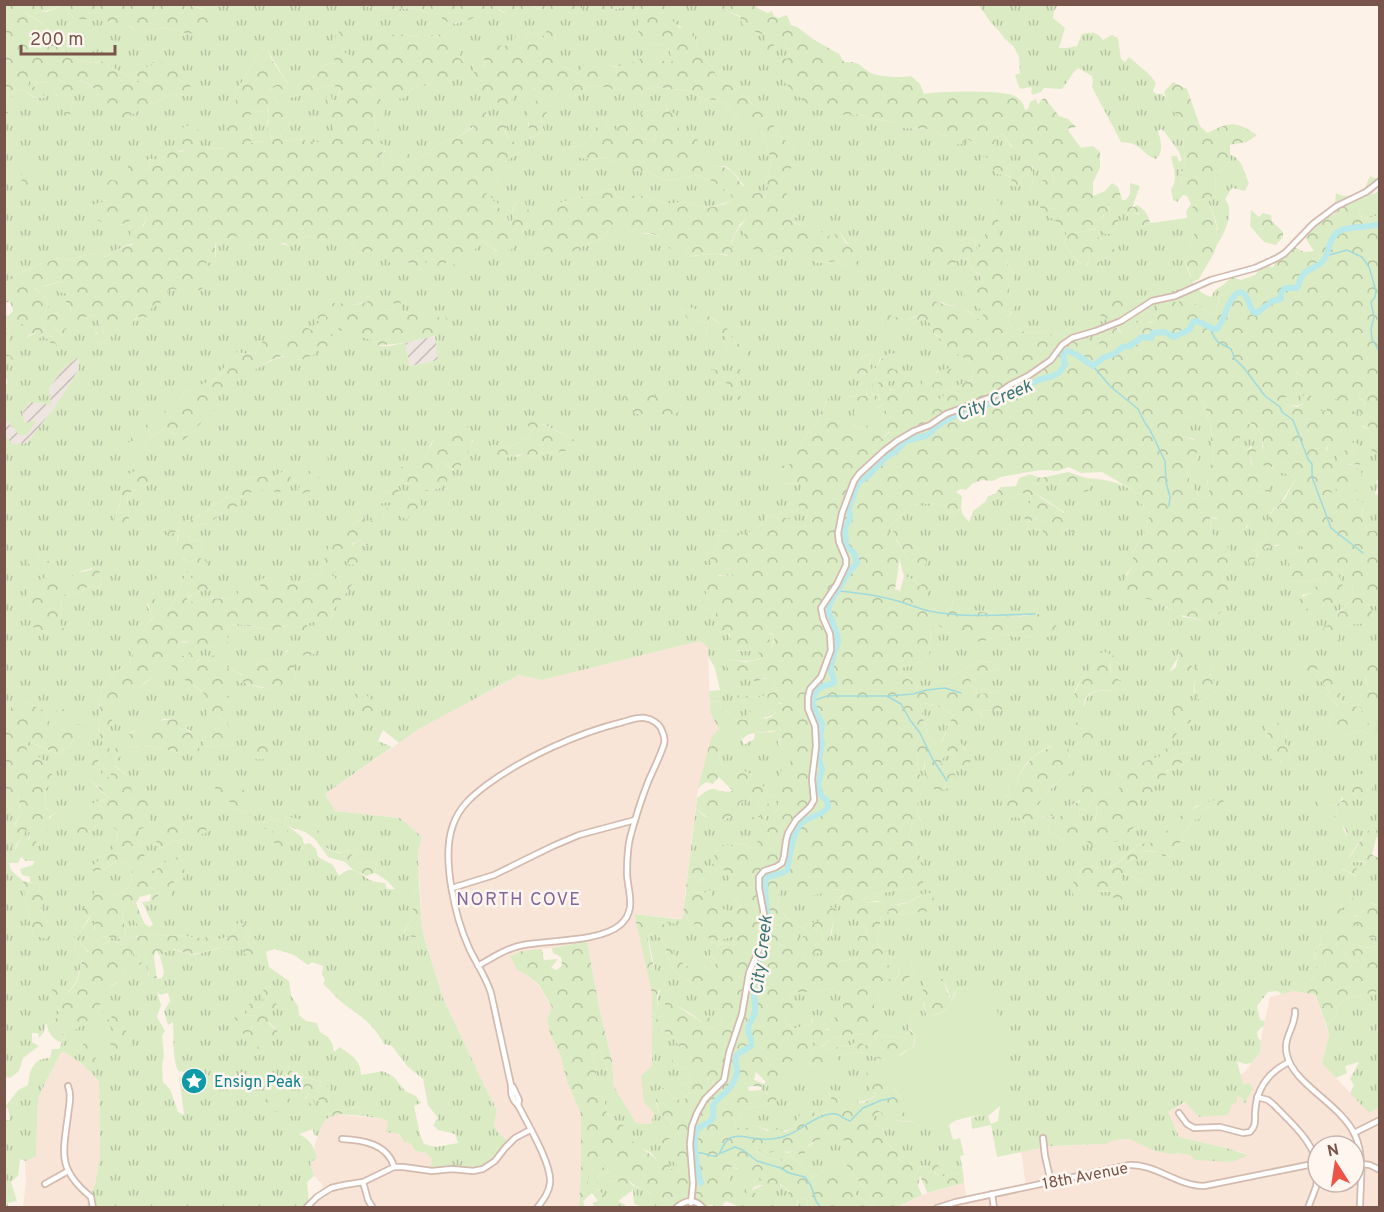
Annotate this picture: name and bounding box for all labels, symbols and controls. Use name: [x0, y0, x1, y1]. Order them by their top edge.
scale bar: [21, 18, 116, 56]
text: 200 m: [30, 29, 83, 52]
water label: City Creek: [953, 375, 1037, 428]
district label: NORTH COVE: [456, 889, 582, 912]
water label: City Creek: [746, 913, 779, 996]
place icon: Ensign Peak: [179, 1066, 209, 1096]
place label: Ensign Peak: [214, 1073, 302, 1093]
north arrow: [1306, 1134, 1366, 1194]
text: N: [1326, 1140, 1341, 1162]
street label: 18th Avenue: [1041, 1159, 1130, 1195]

